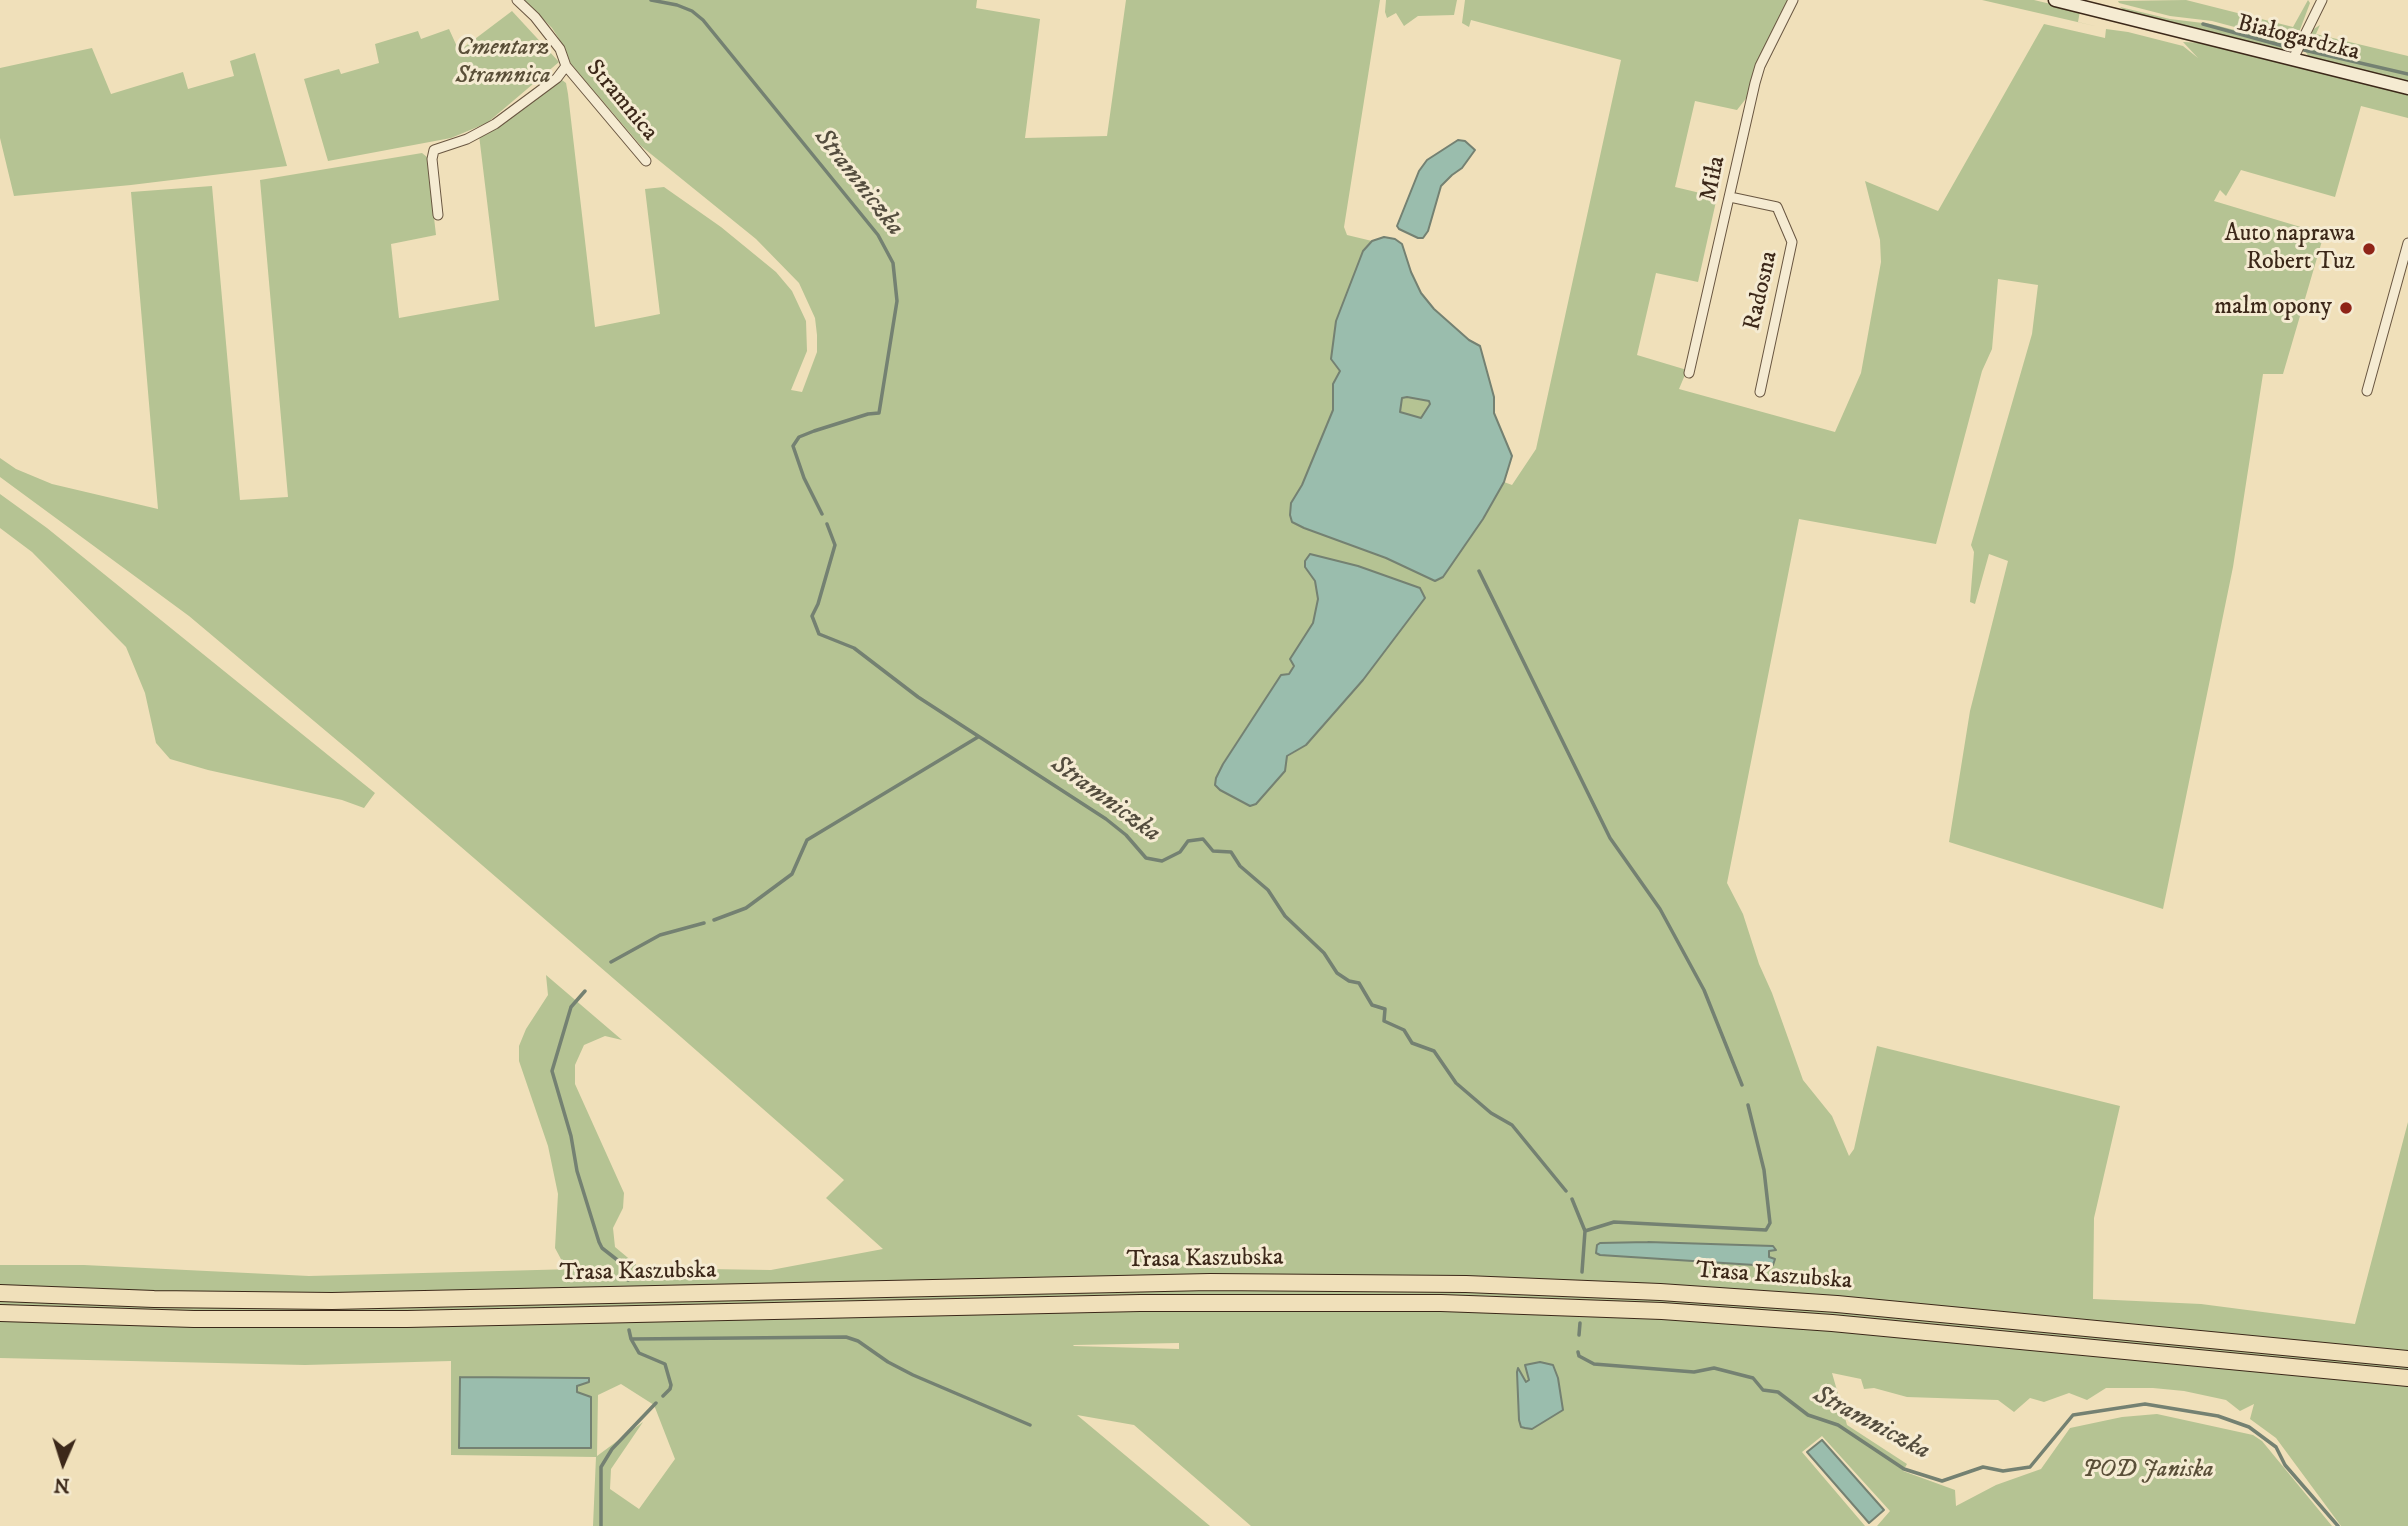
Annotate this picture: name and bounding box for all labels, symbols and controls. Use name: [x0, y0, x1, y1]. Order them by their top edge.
street label: Białogardzka: [2234, 10, 2362, 68]
park label: Cmentarz Stramnica: [455, 35, 551, 91]
street label: Stramnica: [579, 55, 663, 147]
water label: Stramniczka: [806, 123, 910, 243]
street label: Miła: [1695, 154, 1733, 204]
place label: Auto naprawa Robert Tuz: [2224, 221, 2355, 277]
marker: Auto naprawa Robert Tuz: [2361, 241, 2377, 257]
street label: Radosna: [1739, 249, 1785, 333]
place label: malm opony: [2214, 294, 2332, 322]
marker: malm opony: [2338, 300, 2354, 316]
water label: Stramniczka: [1044, 750, 1166, 850]
street label: Trasa Kaszubska: [1126, 1244, 1284, 1276]
street label: Trasa Kaszubska: [559, 1257, 717, 1289]
street label: Trasa Kaszubska: [1695, 1257, 1853, 1297]
water label: Stramniczka: [1807, 1380, 1935, 1468]
north arrow: [28, 1428, 98, 1498]
park label: POD Janiska: [2082, 1457, 2214, 1485]
text: N: [53, 1473, 70, 1496]

